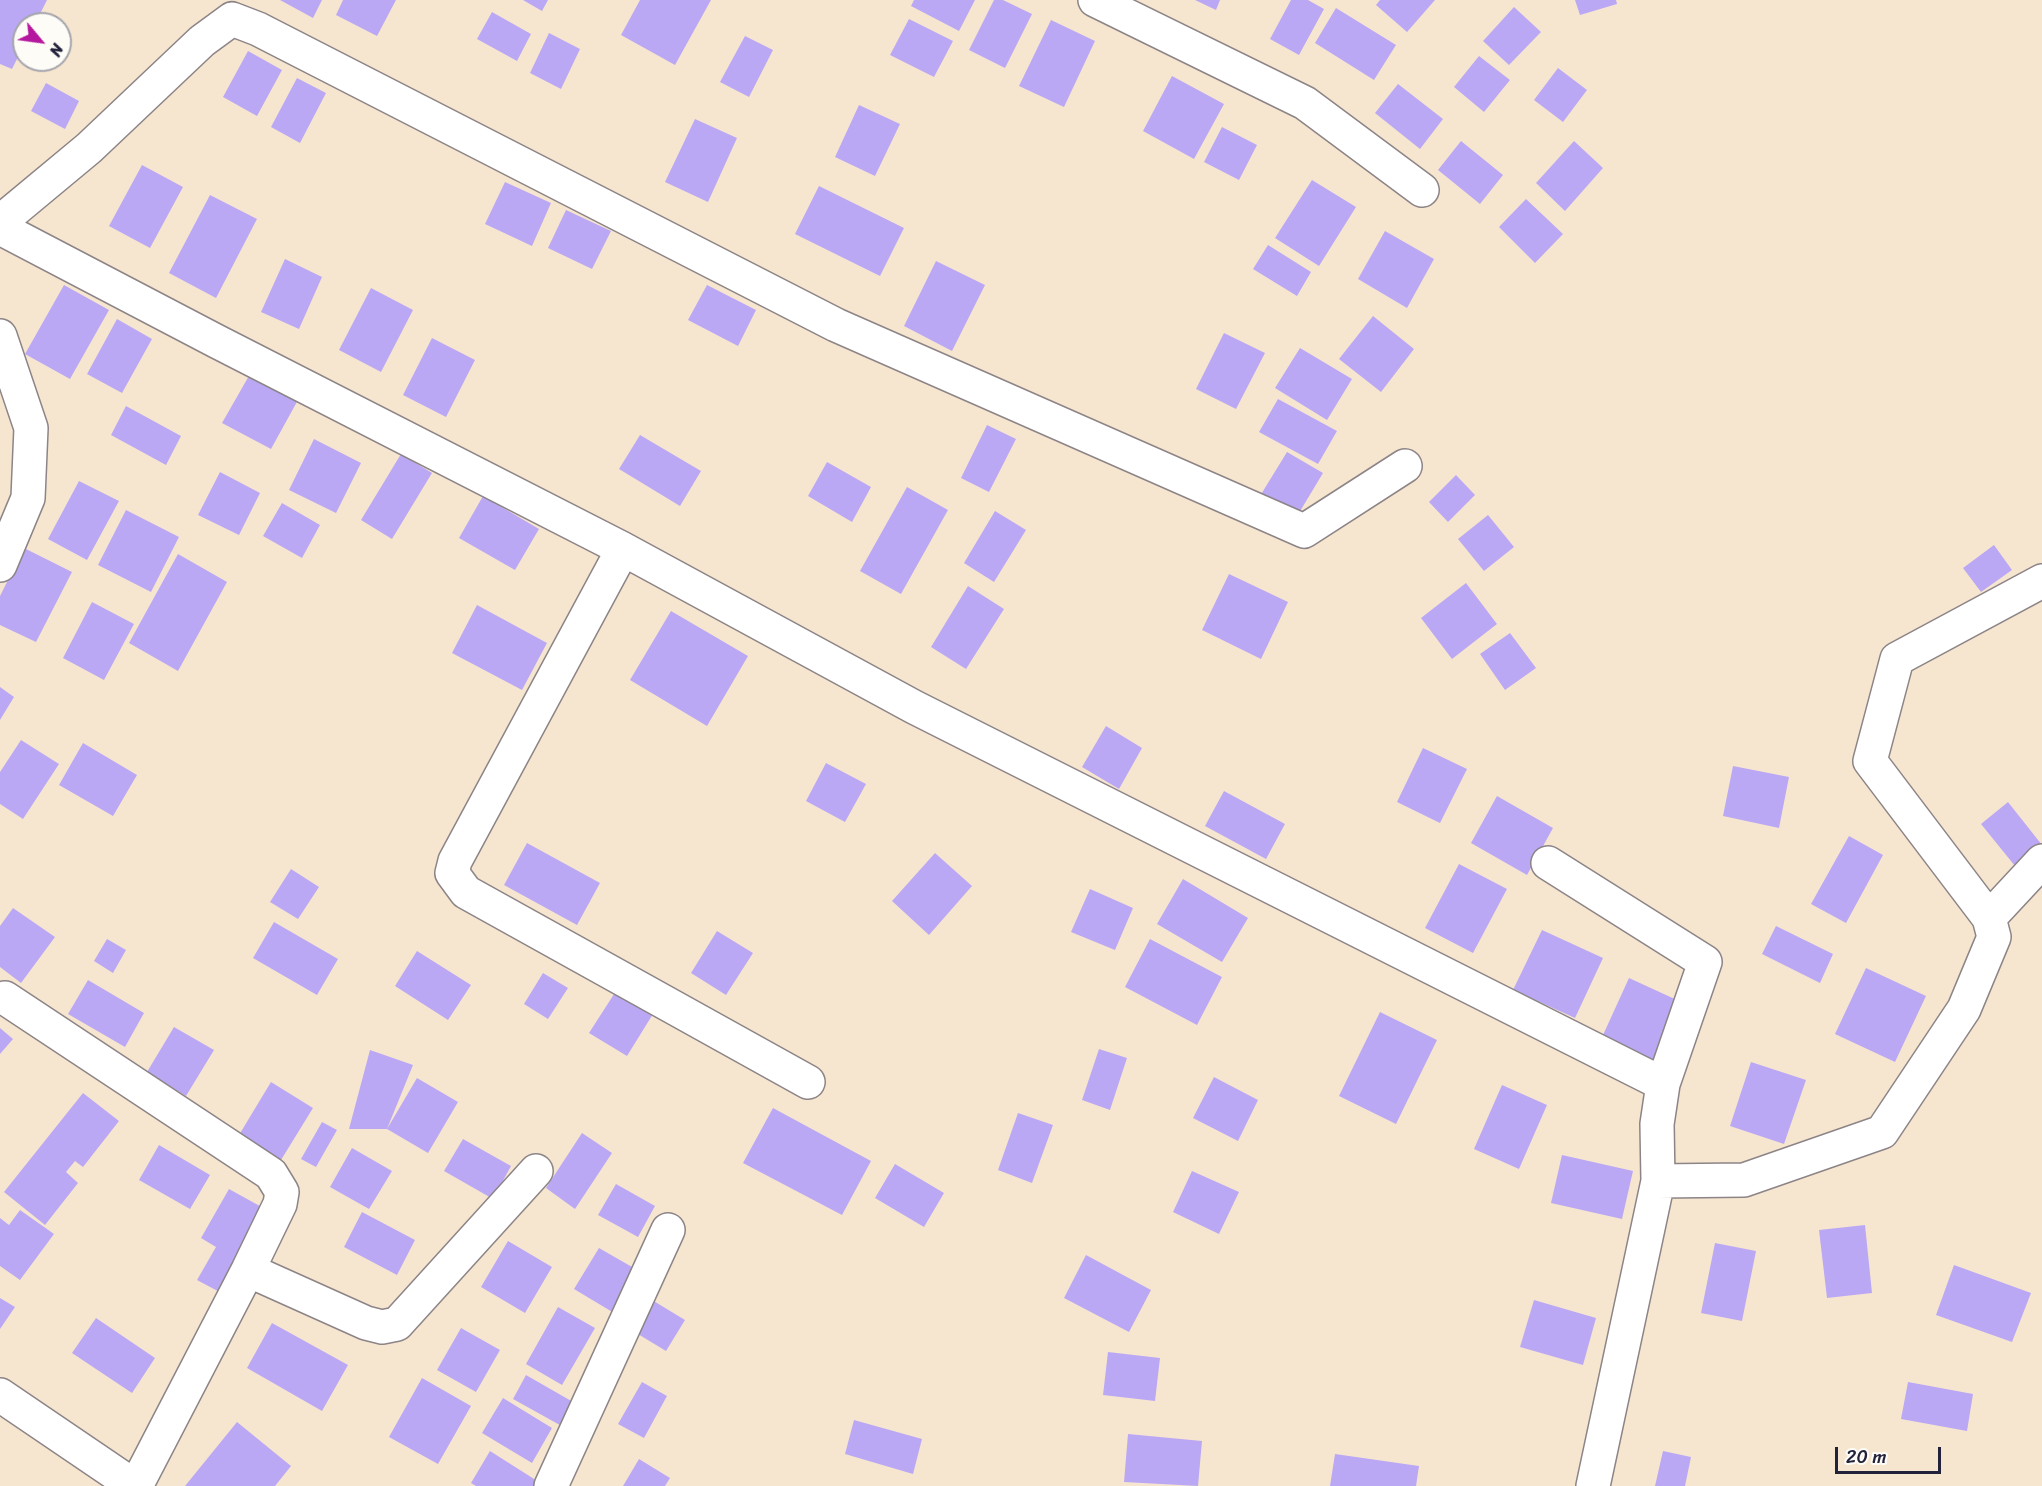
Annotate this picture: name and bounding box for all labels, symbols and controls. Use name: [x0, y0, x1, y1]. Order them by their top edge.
north arrow: [12, 12, 72, 72]
text: N: [41, 38, 72, 62]
scale bar: [1838, 1435, 1944, 1473]
text: 20 m: [1846, 1441, 1886, 1473]

